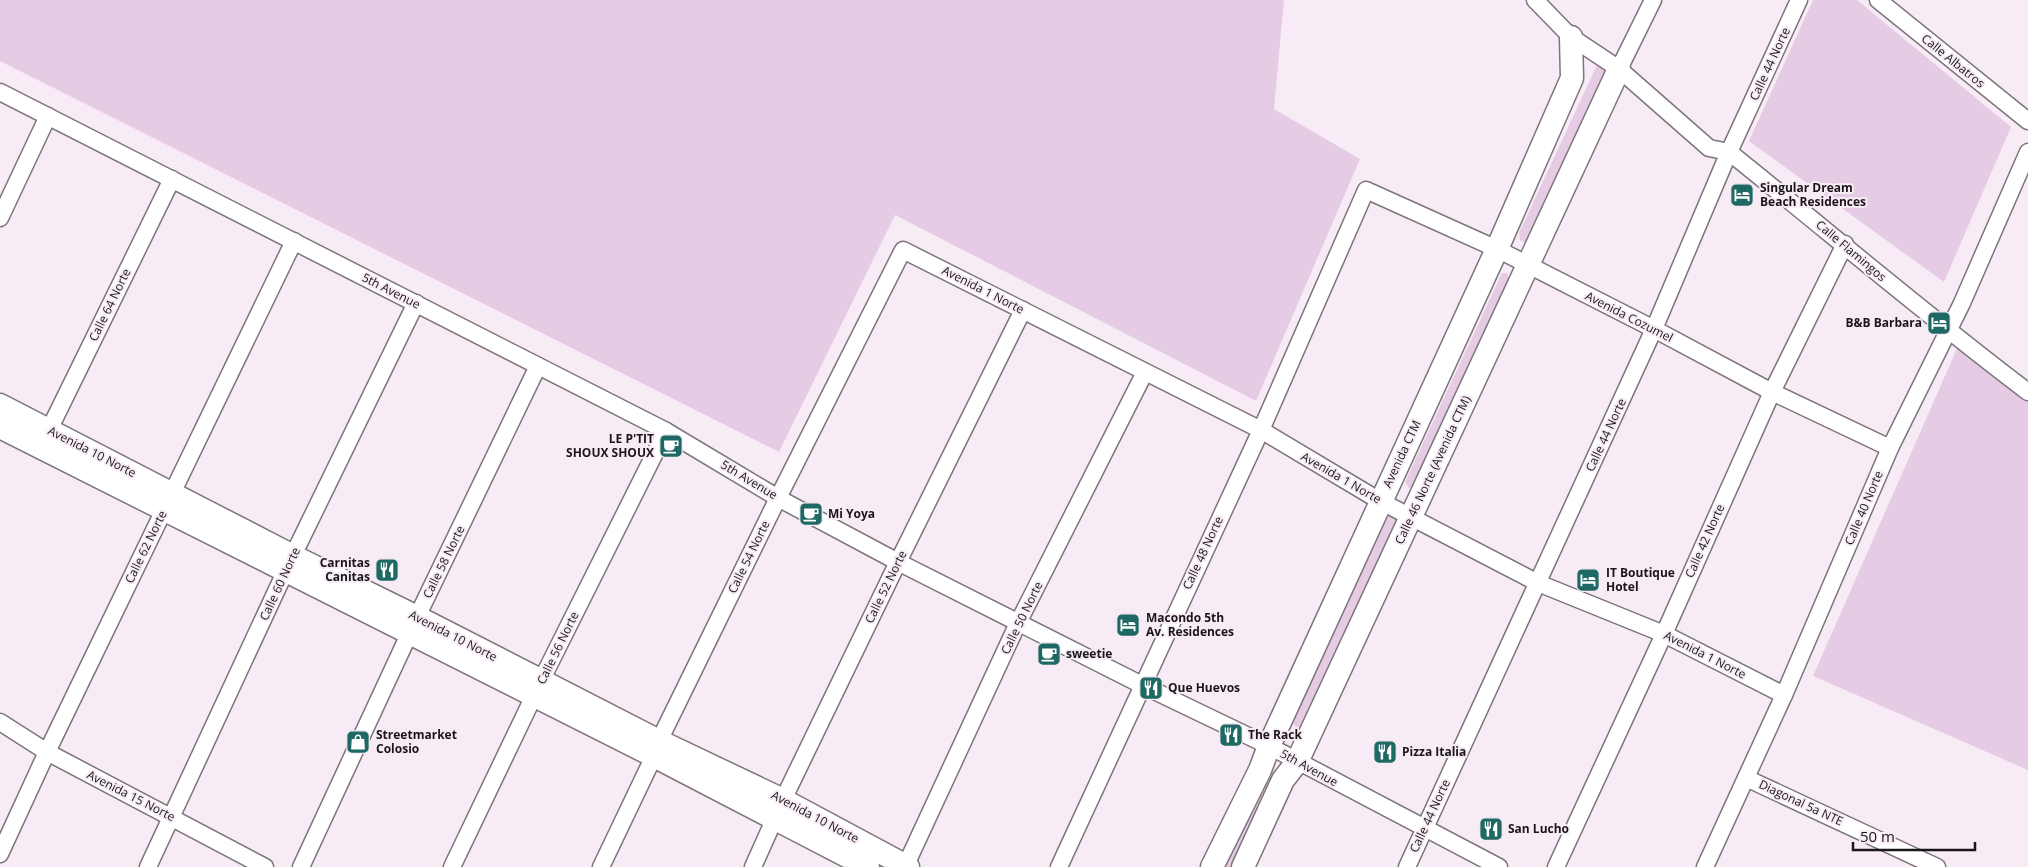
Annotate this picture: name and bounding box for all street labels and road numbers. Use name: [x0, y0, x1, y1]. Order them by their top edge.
street label: Calle 44 Norte: [1745, 24, 1794, 103]
street label: Calle Albatros: [1918, 30, 1989, 92]
street label: Calle Flamingos: [1813, 216, 1890, 285]
street label: Avenida 1 Norte: [939, 262, 1027, 318]
street label: Calle 64 Norte: [85, 265, 135, 344]
street label: 5th Avenue: [359, 269, 424, 313]
street label: Avenida Cozumel: [1582, 287, 1676, 346]
street label: Calle 46 Norte (Avenida CTM): [1391, 392, 1475, 547]
street label: Calle 44 Norte: [1581, 395, 1630, 474]
street label: Avenida CTM: [1378, 417, 1425, 490]
street label: Avenida 10 Norte: [45, 422, 139, 481]
street label: Avenida 1 Norte: [1298, 448, 1385, 508]
street label: 5th Avenue: [718, 456, 781, 503]
street label: Calle 40 Norte: [1840, 468, 1887, 548]
street label: Calle 42 Norte: [1681, 501, 1729, 580]
street label: Calle 62 Norte: [121, 507, 171, 586]
street label: Calle 48 Norte: [1178, 513, 1227, 592]
street label: Calle 54 Norte: [724, 517, 774, 596]
street label: Calle 58 Norte: [419, 522, 469, 601]
street label: Calle 60 Norte: [255, 544, 304, 623]
street label: Calle 52 Norte: [861, 547, 911, 626]
street label: Calle 50 Norte: [997, 578, 1047, 657]
street label: Avenida 10 Norte: [406, 606, 500, 665]
street label: Calle 56 Norte: [533, 608, 583, 687]
street label: Avenida 1 Norte: [1661, 627, 1749, 683]
street label: 5th Avenue: [1277, 745, 1341, 790]
street label: Avenida 15 Norte: [84, 766, 178, 825]
street label: Calle 44 Norte: [1405, 776, 1454, 855]
street label: Diagonal 5a NTE: [1756, 776, 1846, 830]
street label: Avenida 10 Norte: [768, 786, 862, 847]

